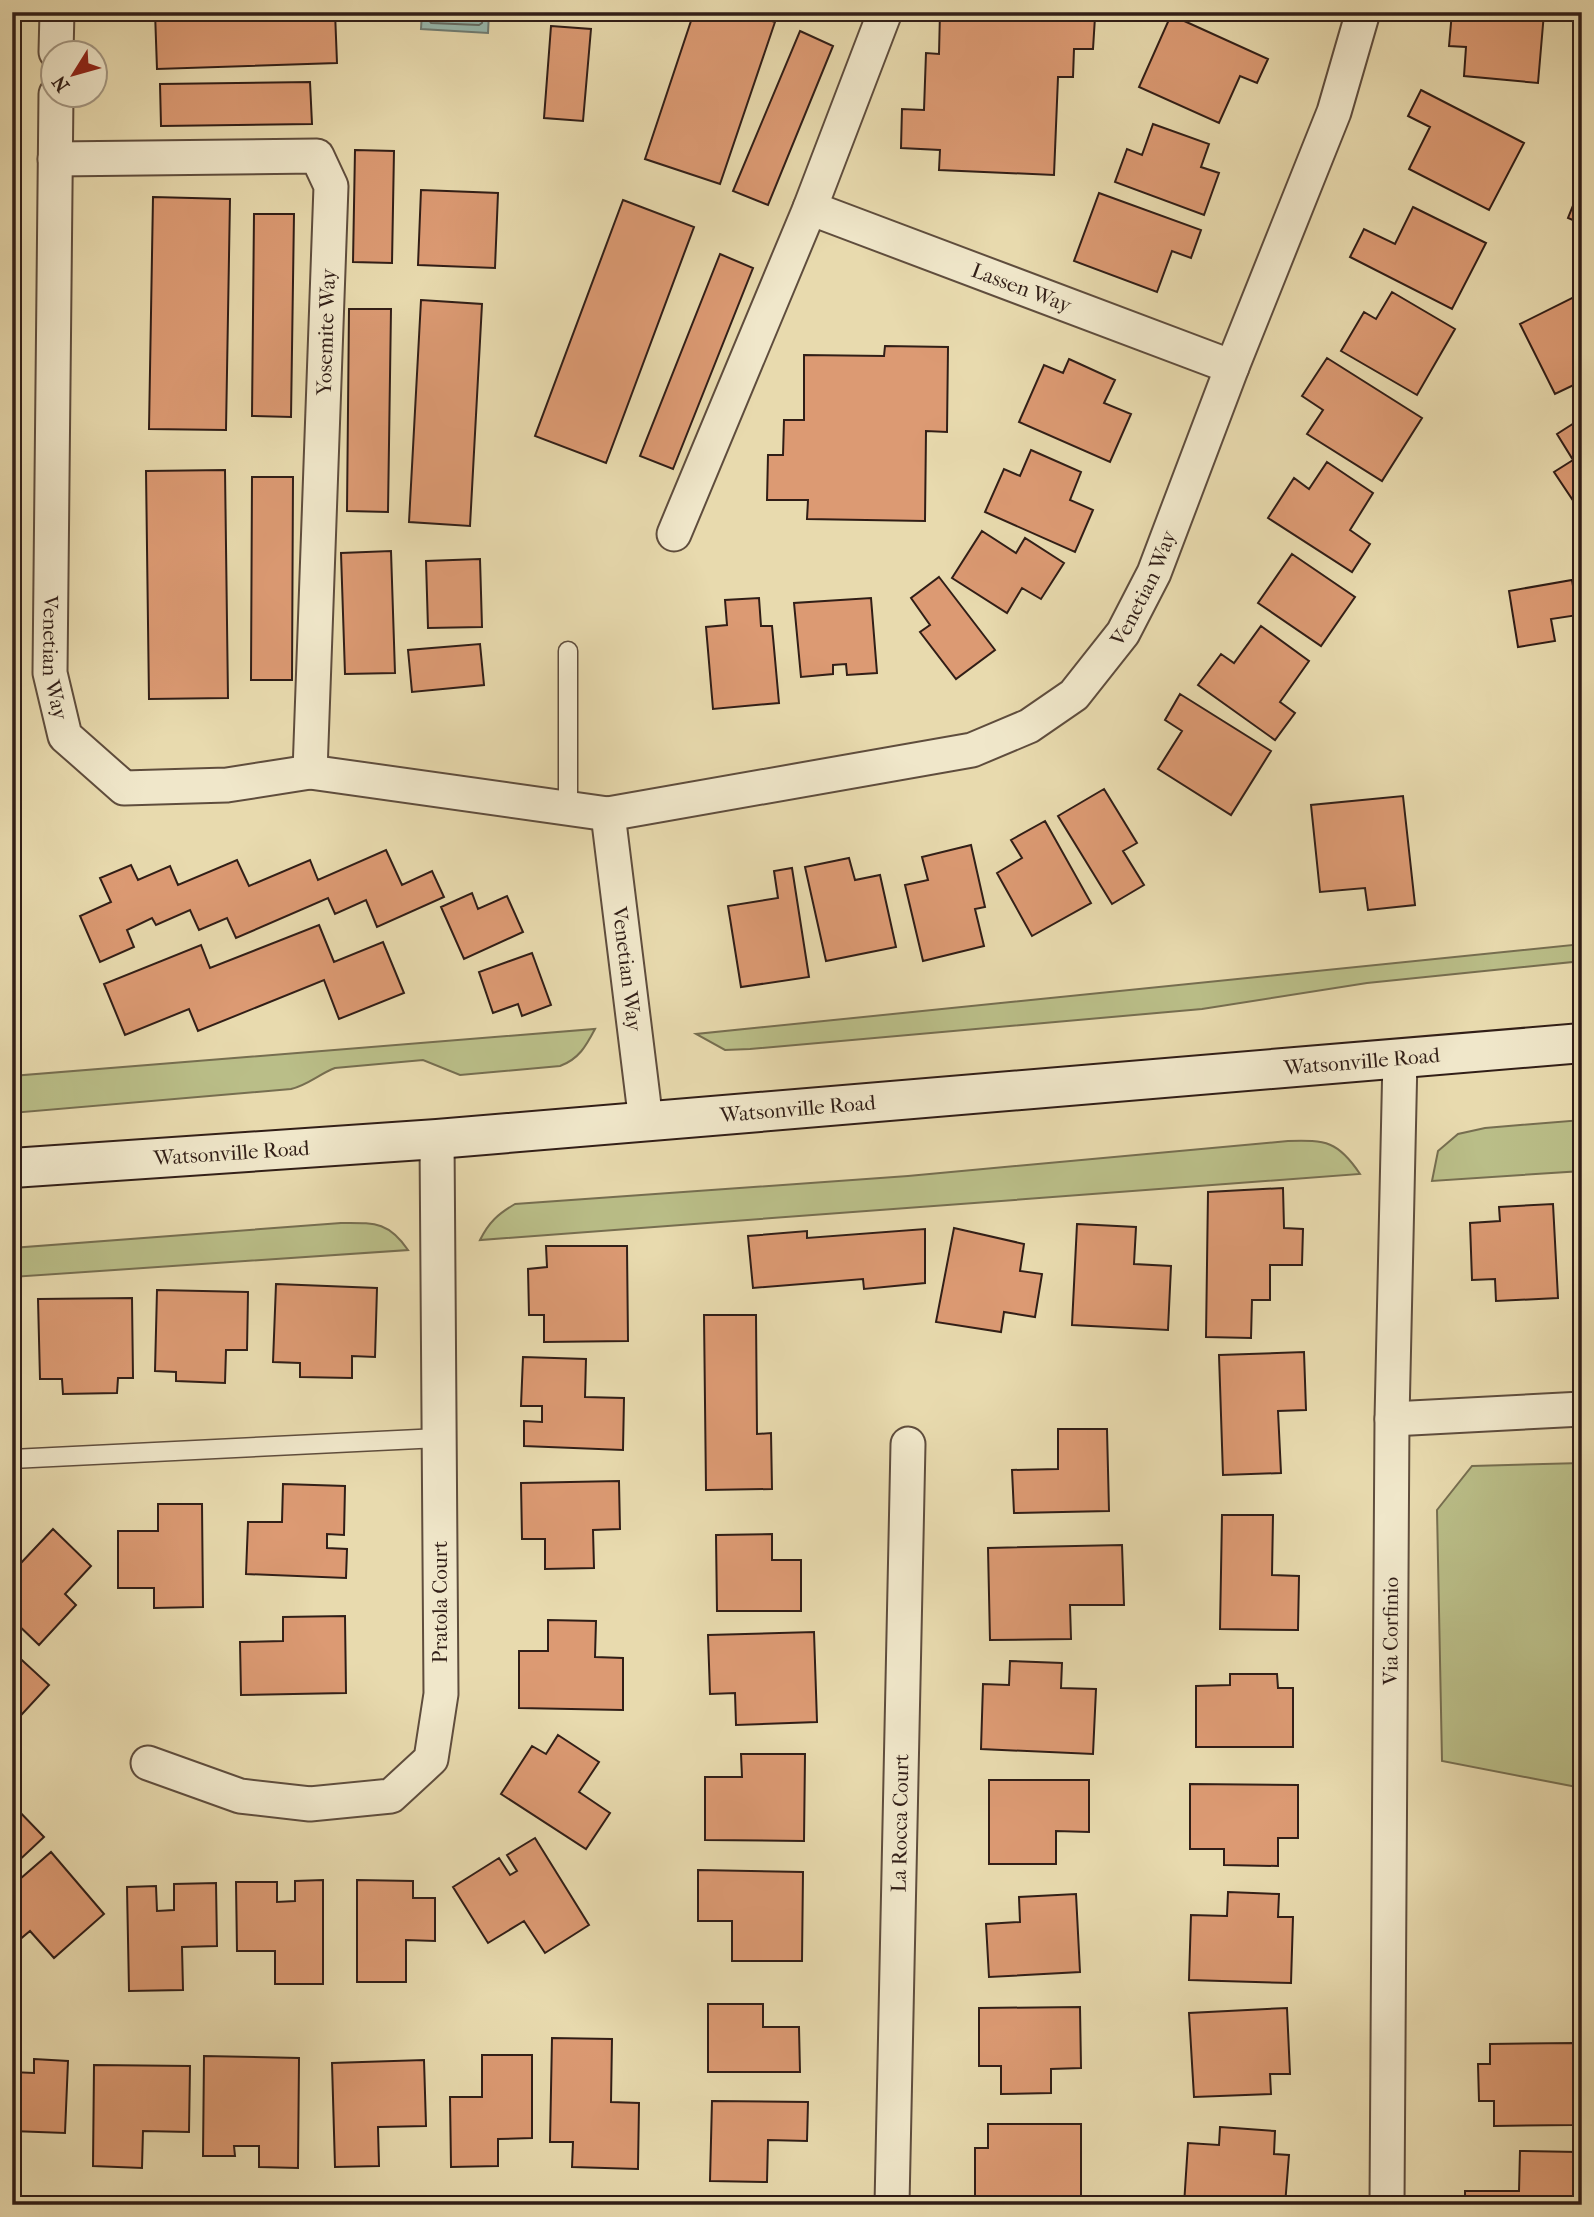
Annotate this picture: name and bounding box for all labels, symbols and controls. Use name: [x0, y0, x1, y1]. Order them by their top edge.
north arrow: [38, 38, 108, 108]
text: N: [48, 71, 74, 96]
street label: Lassen Way: [968, 258, 1076, 318]
street label: Yosemite Way: [312, 267, 340, 397]
street label: Venetian Way: [1105, 526, 1181, 652]
street label: Venetian Way: [38, 594, 73, 723]
street label: Venetian Way: [607, 904, 647, 1033]
street label: Watsonville Road: [1282, 1043, 1441, 1080]
street label: Watsonville Road: [718, 1090, 877, 1127]
street label: Watsonville Road: [152, 1136, 311, 1170]
street label: Pratola Court: [428, 1540, 452, 1663]
street label: Via Corfinio: [1378, 1577, 1403, 1686]
street label: La Rocca Court: [887, 1753, 913, 1893]

